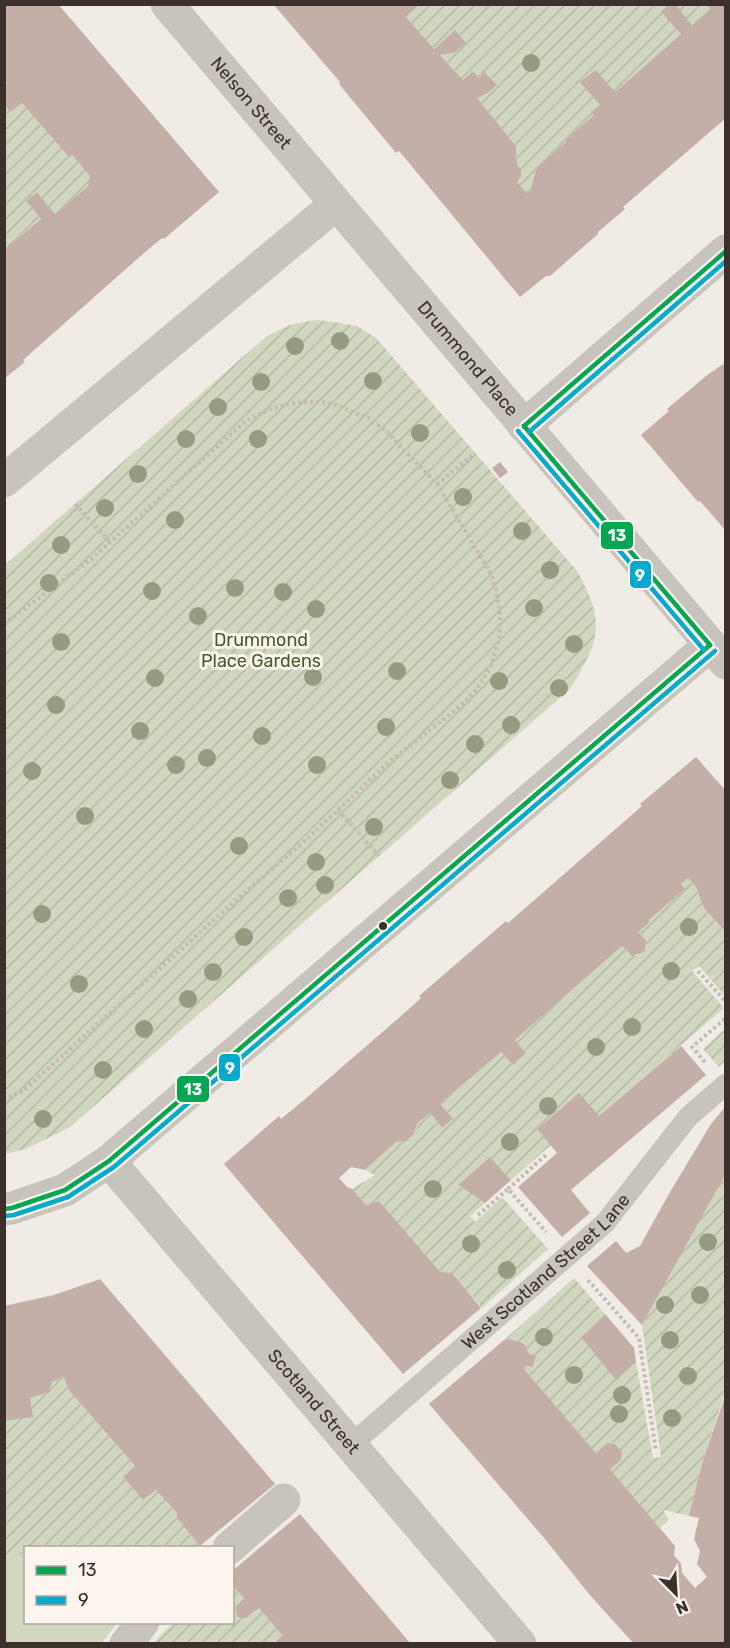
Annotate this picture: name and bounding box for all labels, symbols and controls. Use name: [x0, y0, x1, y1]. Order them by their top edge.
street label: Nelson Street: [206, 53, 296, 154]
street label: Drummond Place: [413, 296, 523, 421]
line badge: 13: [600, 521, 634, 550]
text: 13: [608, 526, 626, 545]
line badge: 9: [629, 560, 652, 589]
text: 9: [635, 566, 645, 585]
park label: Drummond Place Gardens: [201, 629, 321, 672]
unlabelled marker: [377, 920, 389, 932]
line badge: 9: [218, 1053, 241, 1082]
text: 9: [225, 1059, 235, 1078]
line badge: 13: [176, 1075, 210, 1103]
text: 13: [184, 1080, 202, 1099]
street label: West Scotland Street Lane: [457, 1189, 635, 1354]
street label: Scotland Street: [263, 1345, 365, 1459]
legend: [24, 1546, 234, 1624]
text: 13: [78, 1559, 97, 1581]
north arrow: [646, 1564, 706, 1624]
text: 9: [78, 1589, 89, 1611]
text: N: [673, 1596, 691, 1618]

